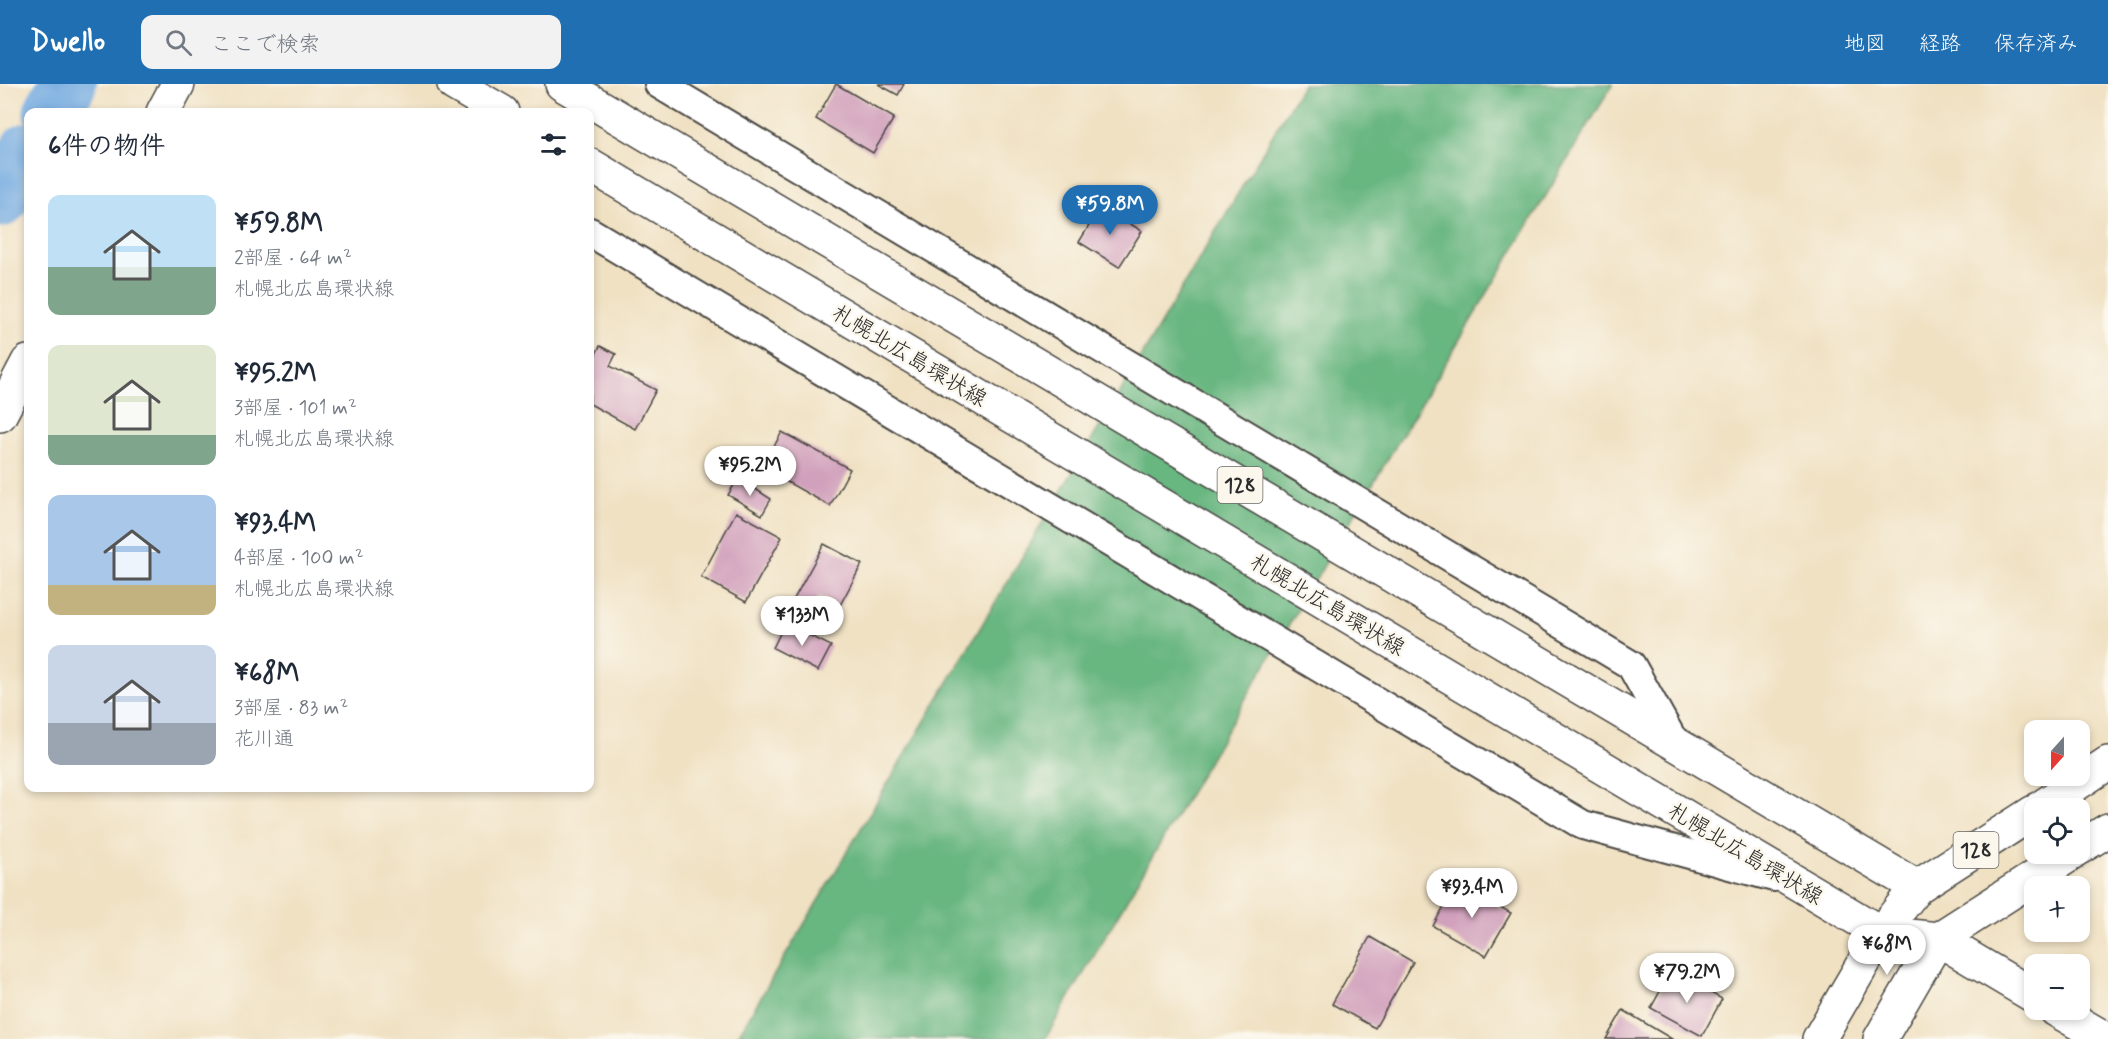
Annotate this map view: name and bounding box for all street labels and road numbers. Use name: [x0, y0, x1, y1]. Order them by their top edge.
street label: 札幌北広島環状線: [826, 299, 992, 414]
road number: 128: [1218, 467, 1262, 503]
street label: 札幌北広島環状線: [1244, 548, 1410, 663]
street label: 札幌北広島環状線: [1662, 797, 1828, 912]
road number: 128: [1954, 832, 1998, 868]

